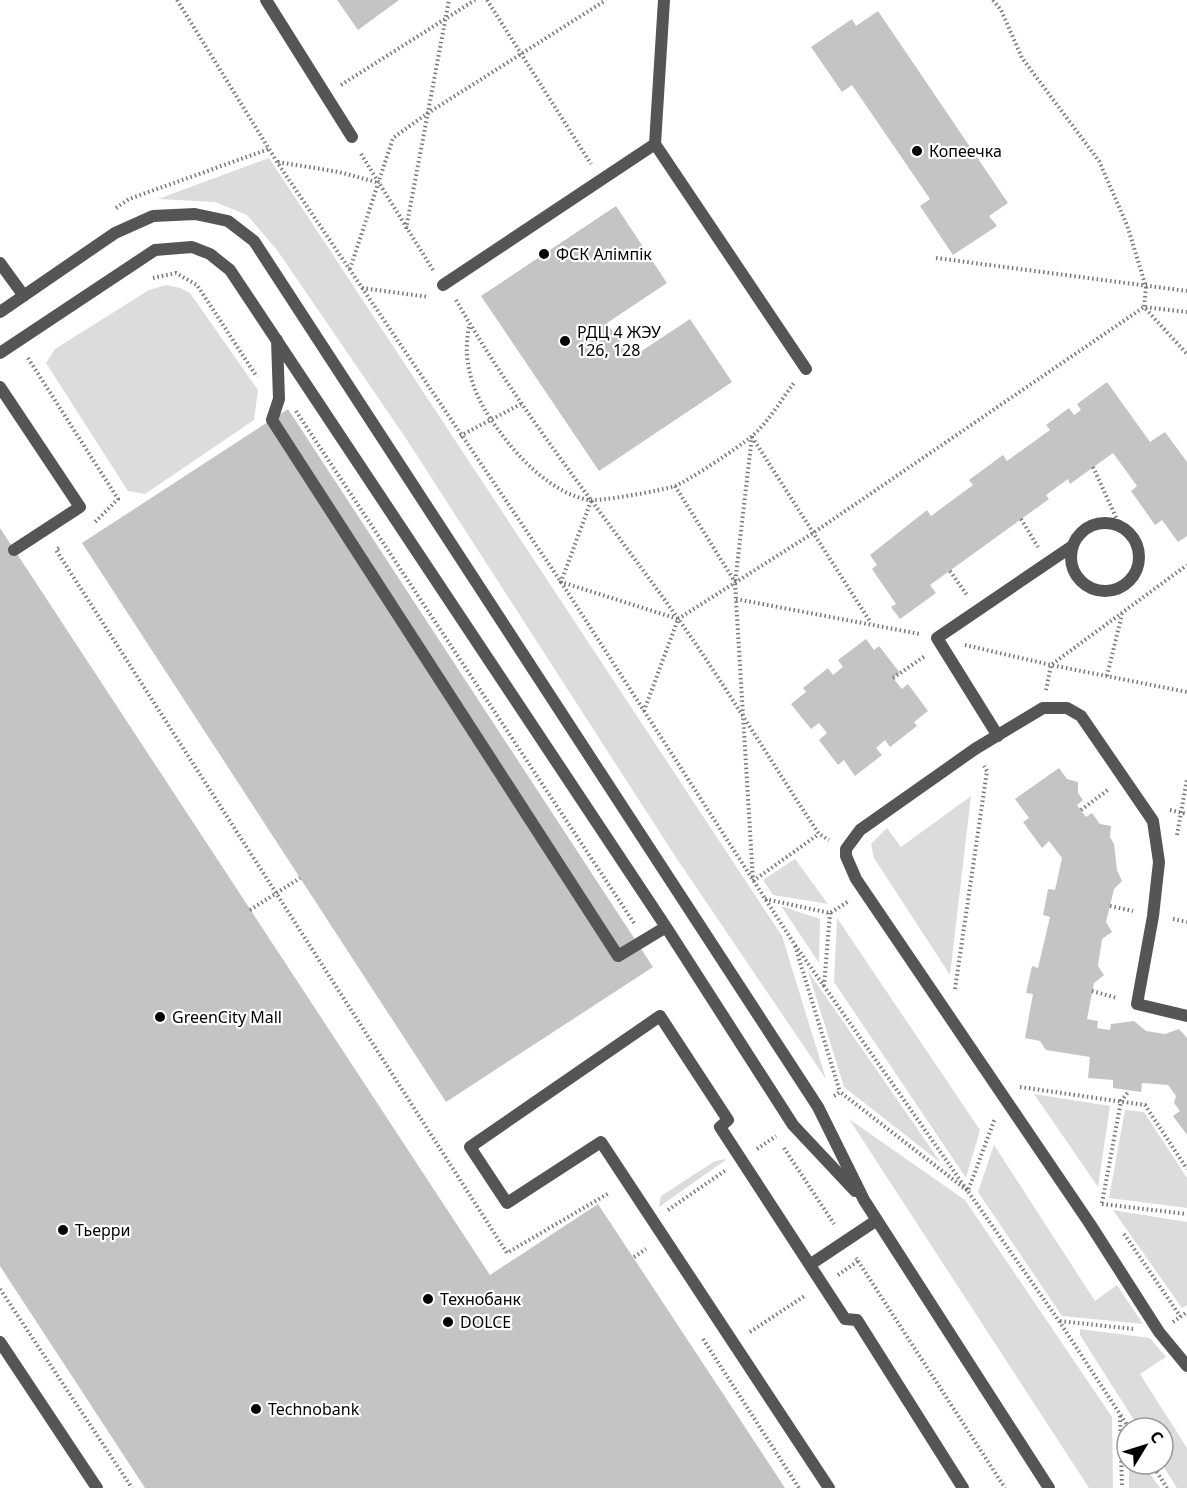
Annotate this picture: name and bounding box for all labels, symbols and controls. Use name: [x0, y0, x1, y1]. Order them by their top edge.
place label: Копеечка: [929, 140, 1002, 162]
marker: Копеечка: [910, 144, 924, 158]
place label: ФСК Алімпік: [556, 243, 652, 265]
marker: ФСК Алімпік: [537, 247, 551, 261]
place label: РДЦ 4 ЖЭУ 126, 128: [577, 321, 661, 361]
marker: РДЦ 4 ЖЭУ 126, 128: [558, 334, 572, 348]
place label: GreenCity Mall: [172, 1006, 282, 1028]
marker: GreenCity Mall: [153, 1010, 167, 1024]
place label: Тьерри: [75, 1219, 130, 1241]
marker: Тьерри: [56, 1223, 70, 1237]
place label: Технобанк: [440, 1288, 522, 1310]
marker: Технобанк: [421, 1292, 435, 1306]
place label: DOLCE: [460, 1311, 511, 1333]
marker: DOLCE: [441, 1315, 455, 1329]
place label: Technobank: [268, 1398, 360, 1420]
marker: Technobank: [249, 1402, 263, 1416]
north arrow: [1115, 1416, 1175, 1476]
text: С: [1145, 1426, 1169, 1448]

